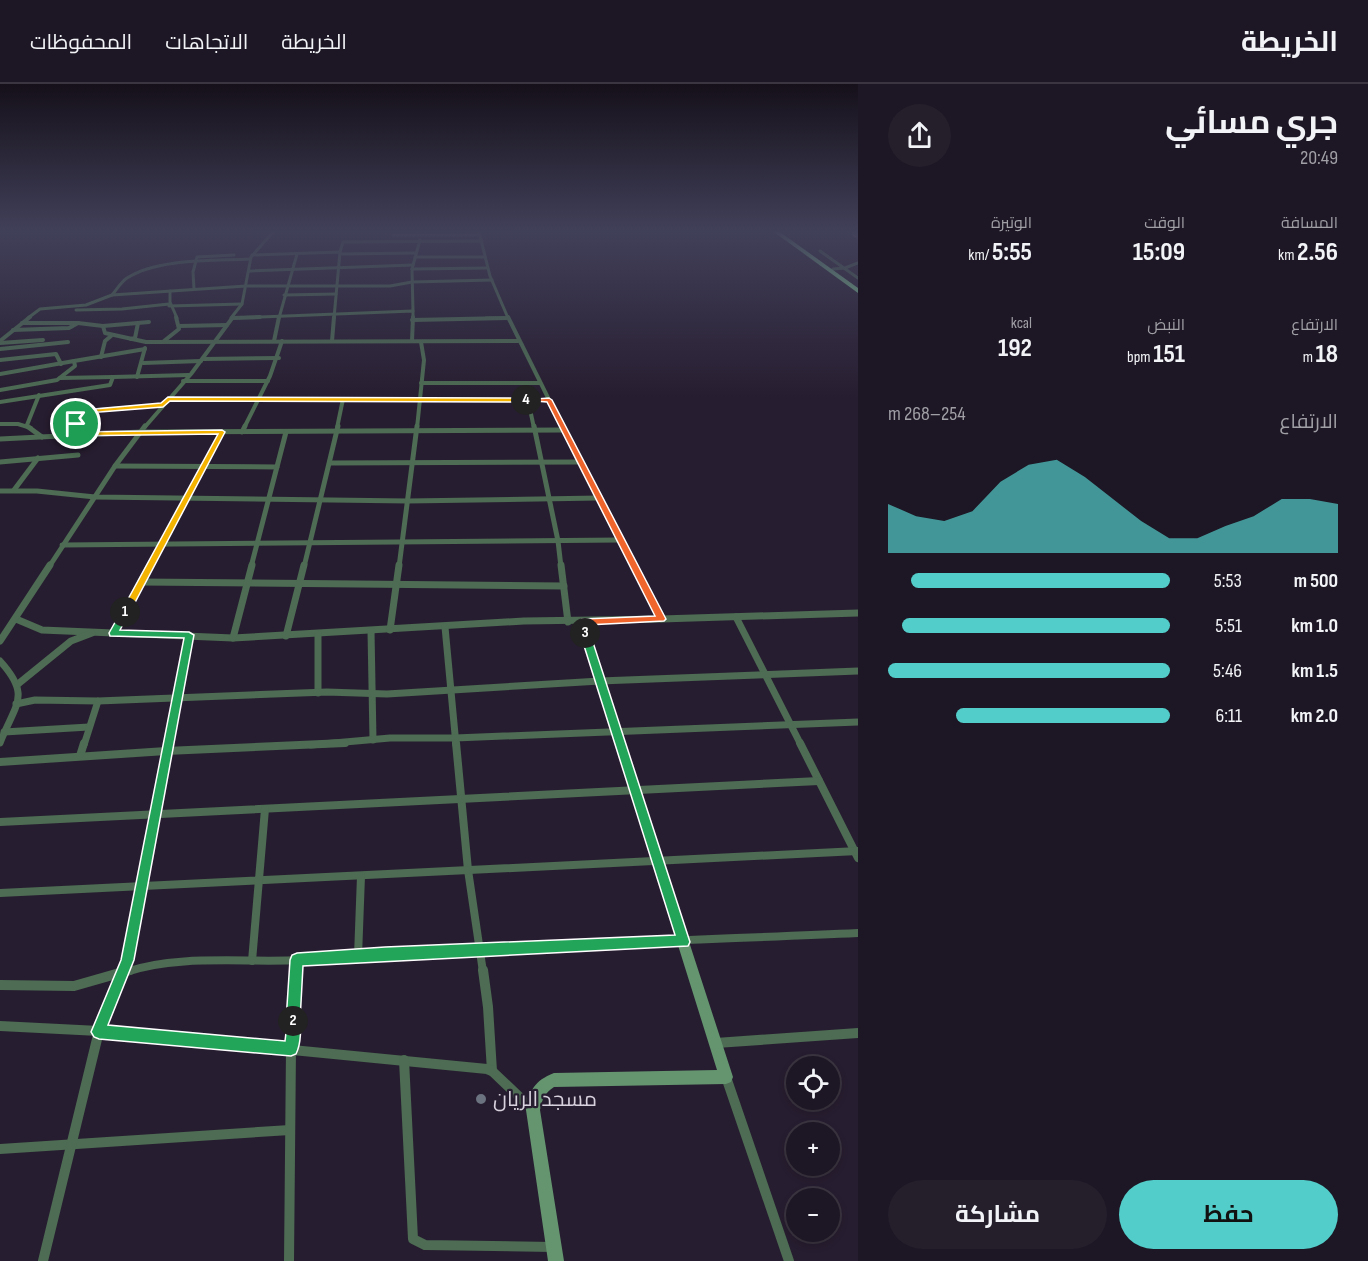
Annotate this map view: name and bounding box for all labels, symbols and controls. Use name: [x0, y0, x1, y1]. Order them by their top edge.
text: الخريطة: [1241, 26, 1338, 59]
text: المحفوظات: [30, 30, 132, 55]
text: الاتجاهات: [165, 30, 248, 55]
text: الخريطة: [281, 30, 347, 55]
text: جري مسائي: [1165, 103, 1338, 143]
button: share: [888, 104, 951, 167]
text: 20:49: [1300, 146, 1338, 170]
text: الوتيرة: [991, 214, 1032, 233]
text: الوقت: [1144, 214, 1185, 233]
text: المسافة: [1281, 214, 1338, 233]
text: 5:55: [992, 237, 1032, 268]
text: 15:09: [1133, 237, 1185, 268]
text: 2.56: [1297, 237, 1338, 268]
text: /km: [968, 246, 992, 265]
text: km: [1278, 246, 1297, 265]
text: kcal: [1011, 314, 1032, 333]
text: النبض: [1147, 316, 1185, 335]
text: الارتفاع: [1291, 316, 1338, 335]
text: 192: [998, 333, 1032, 364]
text: 151: [1153, 339, 1185, 370]
text: 18: [1316, 339, 1338, 370]
text: bpm: [1127, 348, 1153, 367]
text: m: [1303, 348, 1316, 367]
pin: 4: [511, 385, 541, 415]
text: 4: [522, 390, 530, 409]
pin: [50, 398, 101, 449]
text: 254–268 m: [888, 402, 966, 426]
icon: arrive: [59, 407, 92, 440]
text: الارتفاع: [1279, 410, 1338, 434]
text: 5:53: [1214, 569, 1242, 593]
text: 500 m: [1294, 569, 1338, 593]
pin: 1: [110, 597, 140, 627]
text: 1: [122, 602, 128, 621]
text: 5:51: [1215, 614, 1242, 638]
text: 1.0 km: [1291, 614, 1338, 638]
pin: 3: [570, 618, 600, 648]
text: 3: [581, 623, 589, 642]
text: 5:46: [1213, 659, 1242, 683]
text: 1.5 km: [1292, 659, 1338, 683]
text: 6:11: [1215, 704, 1242, 728]
text: 2.0 km: [1291, 704, 1338, 728]
pin: 2: [278, 1006, 308, 1036]
text: 2: [289, 1011, 297, 1030]
map controls: [786, 1056, 840, 1242]
button: locate: [786, 1056, 840, 1110]
place label: مسجد الريان: [493, 1087, 597, 1112]
marker: مسجد الريان: [474, 1092, 488, 1106]
button: +: [786, 1122, 840, 1176]
button: مشاركة: [888, 1180, 1107, 1249]
button: حفظ: [1119, 1180, 1338, 1249]
button: −: [786, 1188, 840, 1242]

